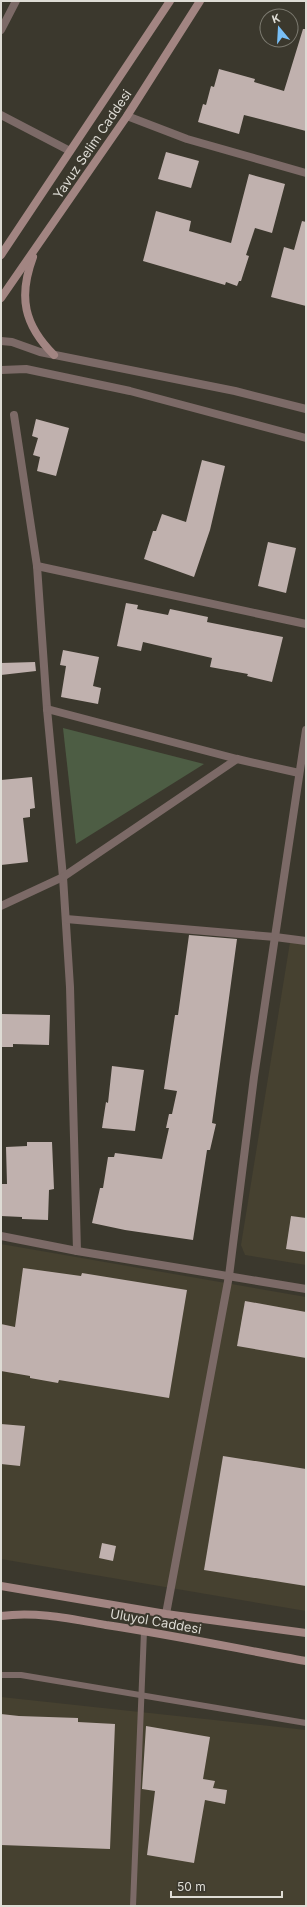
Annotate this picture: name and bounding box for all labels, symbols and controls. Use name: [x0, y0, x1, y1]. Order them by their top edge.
north arrow: [259, 8, 299, 48]
text: K: [270, 11, 282, 26]
street label: Yavuz Selim Caddesi: [49, 86, 135, 202]
street label: Uluyol Caddesi: [109, 1605, 203, 1637]
scale bar: [171, 1873, 282, 1899]
text: 50 m: [177, 1879, 206, 1894]

